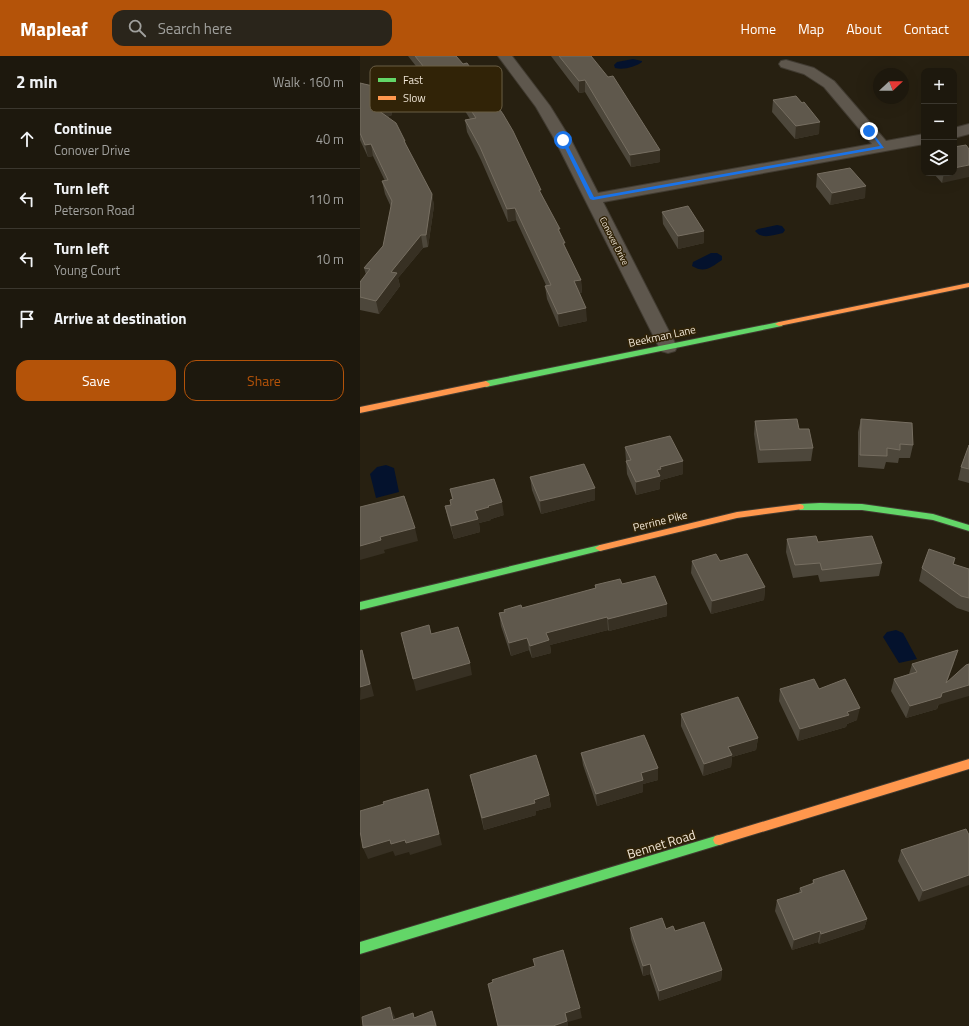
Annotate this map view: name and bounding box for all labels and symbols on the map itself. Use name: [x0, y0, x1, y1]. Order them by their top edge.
legend: [370, 66, 502, 112]
north arrow: [873, 68, 909, 104]
text: Fast: [403, 72, 423, 88]
text: Slow: [403, 90, 426, 106]
route end: [860, 122, 878, 140]
route start: [554, 131, 572, 149]
street label: Conover Drive: [597, 214, 632, 268]
street label: Beekman Lane: [627, 321, 698, 351]
street label: Perrine Pike: [631, 506, 689, 535]
street label: Bennet Road: [624, 824, 698, 864]

